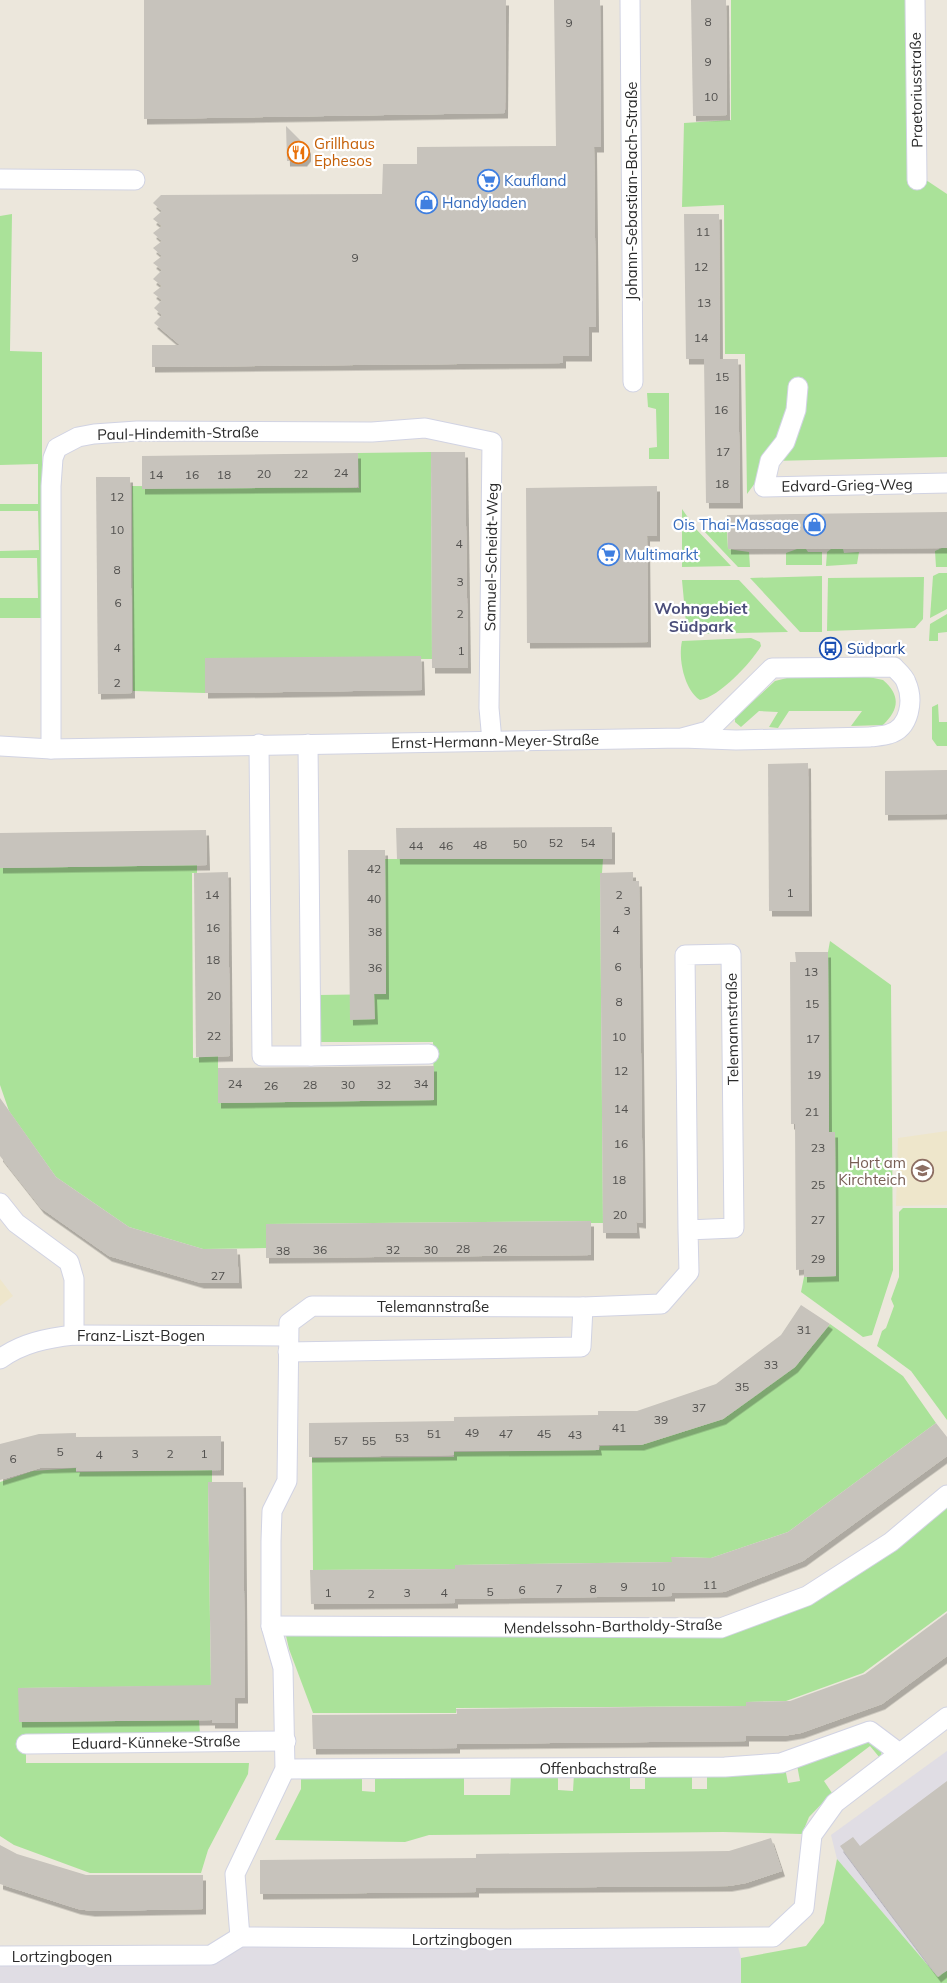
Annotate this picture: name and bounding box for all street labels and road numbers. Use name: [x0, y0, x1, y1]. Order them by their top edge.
street label: Praetoriusstraße: [905, 32, 927, 148]
street label: Johann-Sebastian-Bach-Straße: [622, 81, 641, 301]
street label: Paul-Hindemith-Straße: [97, 422, 259, 444]
street label: Edvard-Grieg-Weg: [781, 474, 913, 496]
street label: Samuel-Scheidt-Weg: [480, 483, 502, 631]
street label: Ernst-Hermann-Meyer-Straße: [391, 730, 599, 752]
street label: Telemannstraße: [722, 973, 742, 1085]
street label: Telemannstraße: [377, 1297, 489, 1316]
street label: Franz-Liszt-Bogen: [77, 1326, 205, 1345]
street label: Mendelssohn-Bartholdy-Straße: [504, 1615, 722, 1637]
street label: Eduard-Künneke-Straße: [72, 1731, 240, 1753]
street label: Offenbachstraße: [539, 1759, 657, 1778]
street label: Lortzingbogen: [412, 1930, 512, 1949]
street label: Lortzingbogen: [12, 1947, 112, 1966]

